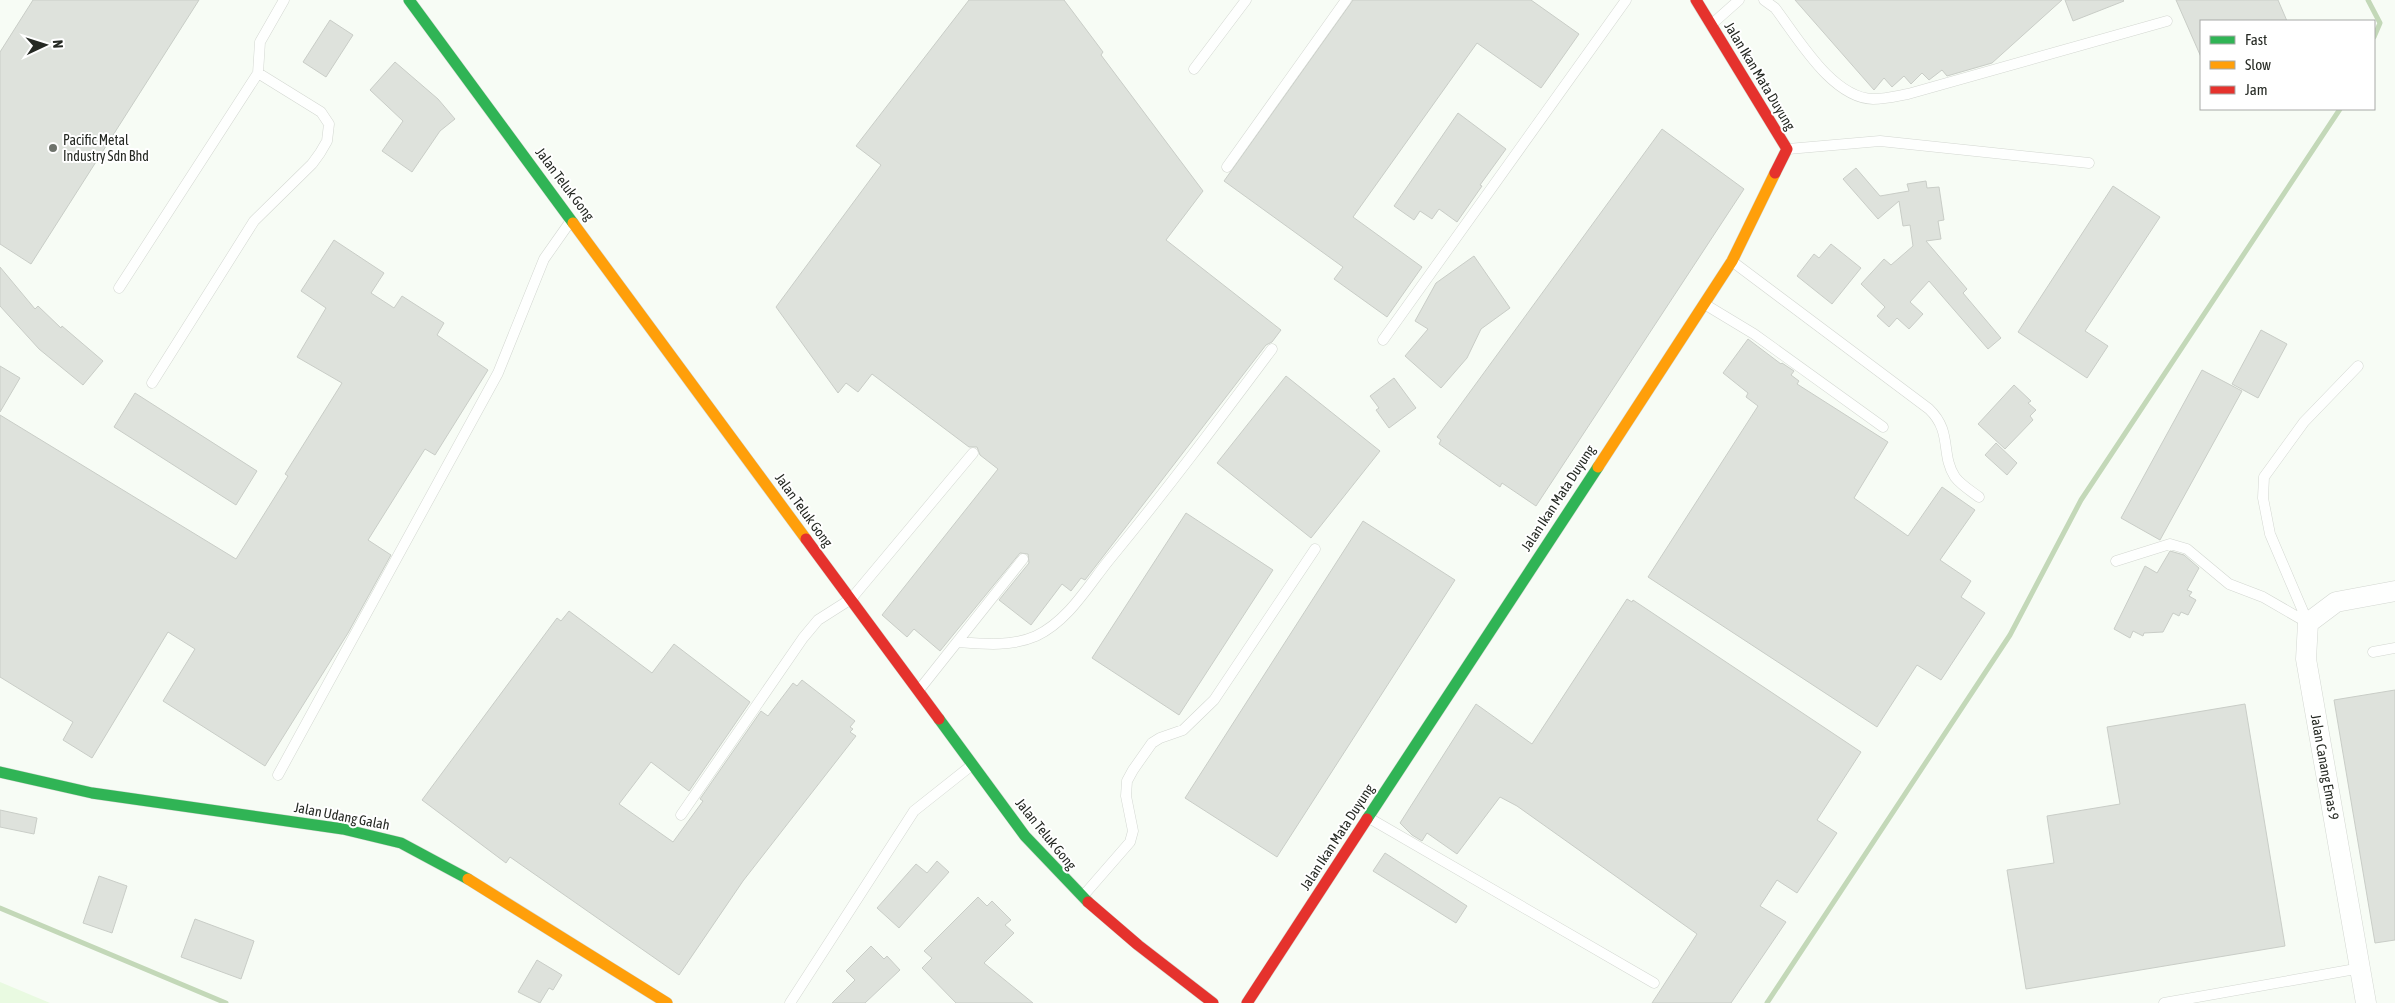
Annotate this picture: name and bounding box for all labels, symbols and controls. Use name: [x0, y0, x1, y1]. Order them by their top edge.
street label: Jalan Ikan Mata Duyung: [1721, 19, 1799, 133]
north arrow: [20, 20, 70, 70]
legend: [2200, 20, 2375, 110]
text: Fast: [2245, 31, 2267, 48]
text: N: [50, 39, 66, 49]
text: Slow: [2245, 56, 2271, 73]
text: Jam: [2245, 81, 2268, 98]
place label: Pacific Metal Industry Sdn Bhd: [63, 132, 149, 164]
marker: Pacific Metal Industry Sdn Bhd: [47, 142, 59, 154]
street label: Jalan Teluk Gong: [532, 144, 598, 224]
street label: Jalan Ikan Mata Duyung: [1518, 442, 1598, 554]
street label: Jalan Teluk Gong: [772, 470, 836, 550]
street label: Jalan Canang Emas 9: [2308, 713, 2342, 821]
street label: Jalan Ikan Mata Duyung: [1297, 781, 1377, 893]
street label: Jalan Teluk Gong: [1012, 795, 1080, 873]
street label: Jalan Udang Galah: [293, 799, 391, 833]

